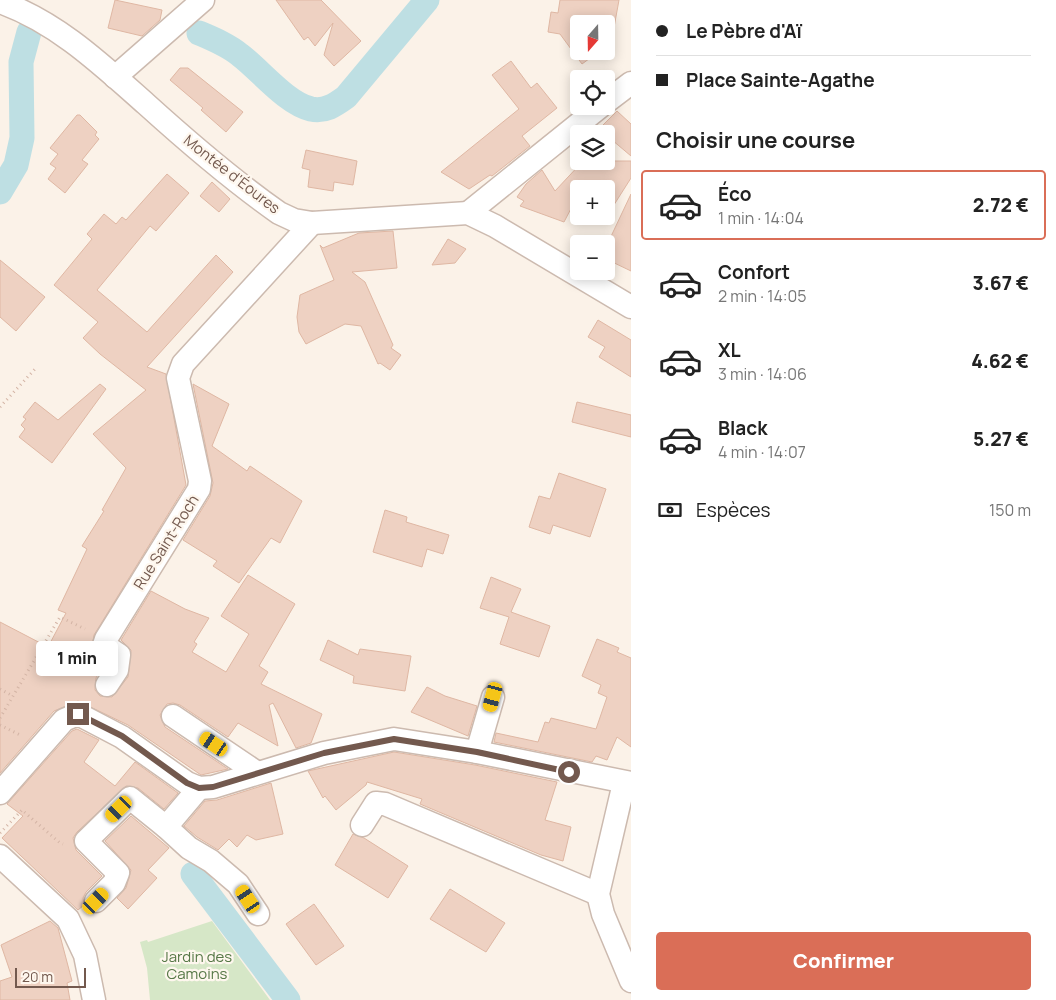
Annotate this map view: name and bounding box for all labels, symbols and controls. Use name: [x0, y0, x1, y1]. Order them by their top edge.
north arrow: [570, 15, 615, 60]
map controls: [570, 15, 615, 280]
text: Le Pèbre d'Aï: [686, 18, 802, 44]
text: Place Sainte-Agathe: [686, 67, 875, 93]
button: locate: [570, 70, 615, 115]
button: layers: [570, 125, 615, 170]
text: Choisir une course: [656, 125, 855, 155]
street label: Montée d'Éoures: [179, 130, 285, 218]
button: +: [570, 180, 615, 225]
text: Éco: [718, 181, 752, 207]
icon: car: [658, 183, 703, 228]
text: 2.72 €: [973, 192, 1029, 218]
text: 1 min · 14:04: [718, 207, 804, 229]
button: −: [570, 235, 615, 280]
text: Confort: [718, 259, 790, 285]
icon: car: [658, 261, 703, 306]
text: 3.67 €: [973, 270, 1029, 296]
text: 2 min · 14:05: [718, 285, 807, 307]
text: XL: [718, 337, 741, 363]
icon: car: [658, 339, 703, 384]
text: 4.62 €: [971, 348, 1029, 374]
text: 3 min · 14:06: [718, 363, 807, 385]
text: Black: [718, 415, 767, 441]
icon: car: [658, 417, 703, 462]
text: 5.27 €: [973, 426, 1029, 452]
text: 4 min · 14:07: [718, 441, 806, 463]
street label: Rue Saint-Roch: [128, 491, 204, 593]
icon: cash: [656, 496, 684, 524]
text: Espèces: [696, 497, 770, 523]
text: 150 m: [989, 499, 1031, 521]
callout: 1 min: [37, 642, 119, 676]
text: 1 min: [57, 647, 97, 669]
car: [481, 681, 504, 713]
route end: [67, 703, 89, 725]
car: [197, 729, 230, 759]
route start: [558, 761, 580, 783]
car: [103, 793, 134, 825]
car: [233, 882, 262, 916]
car: [80, 885, 111, 917]
button: Confirmer: [656, 932, 1031, 990]
park label: Jardin des Camoins: [162, 946, 232, 984]
scale bar: [15, 965, 86, 988]
text: 20 m: [22, 967, 53, 986]

